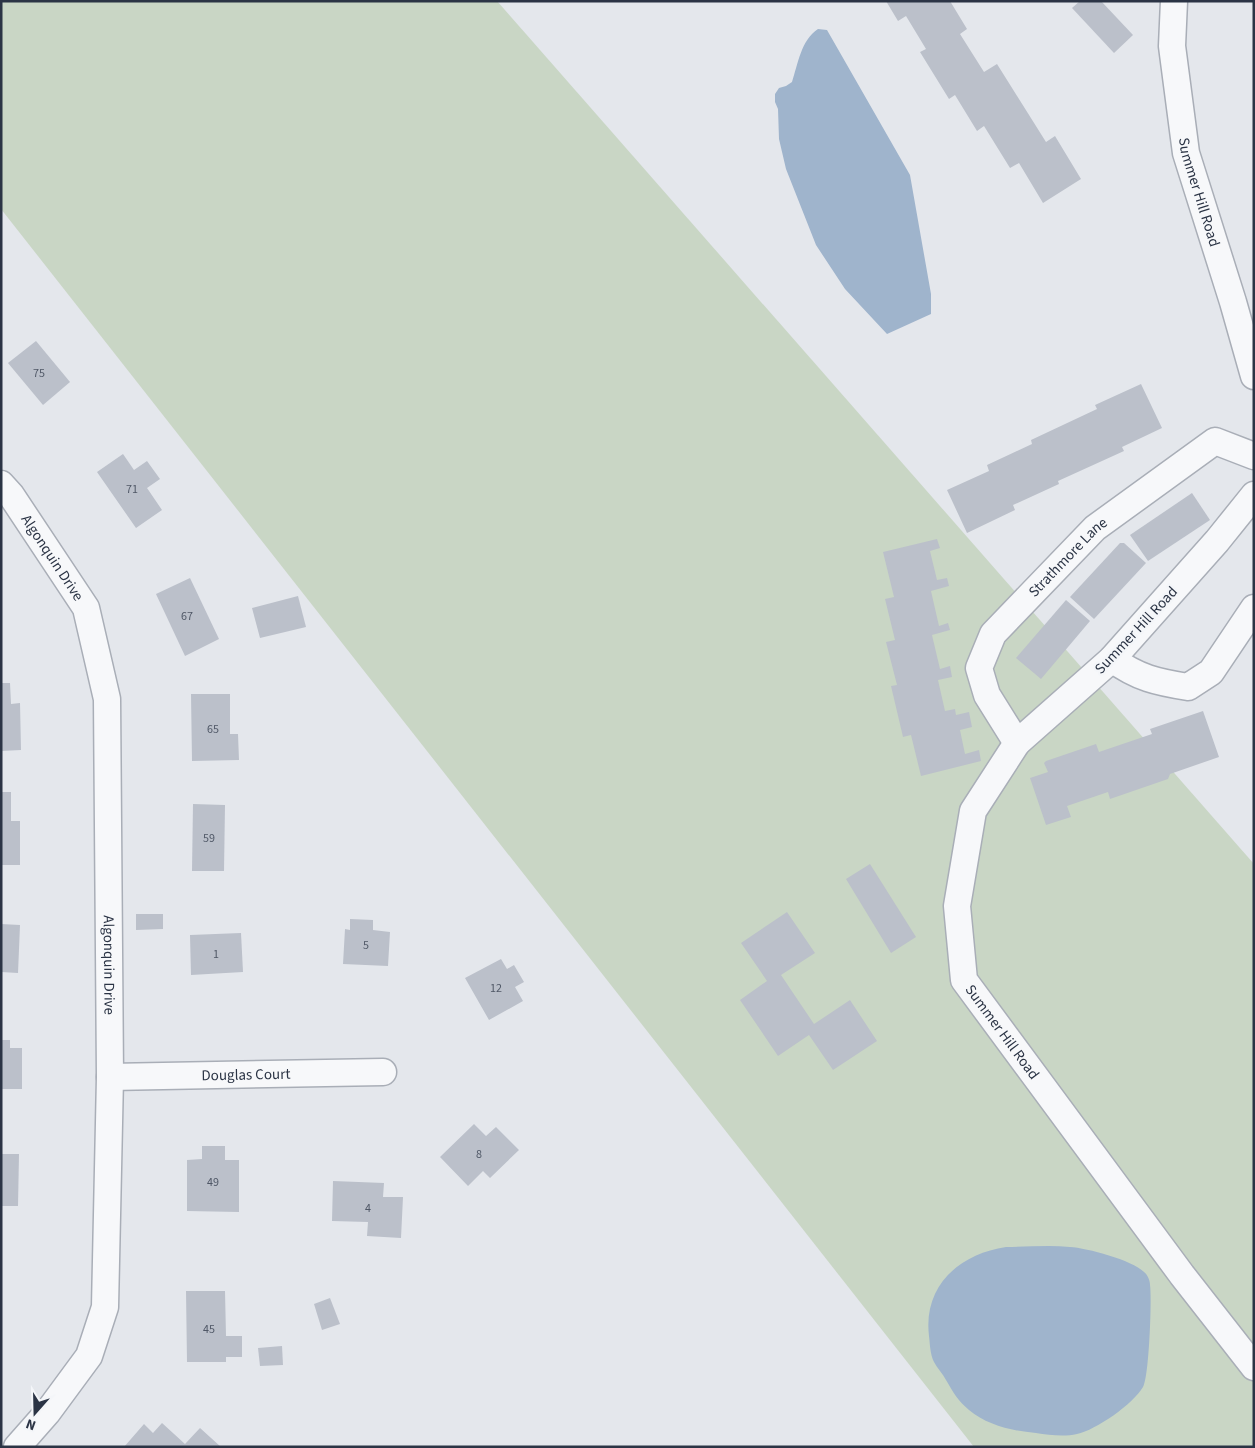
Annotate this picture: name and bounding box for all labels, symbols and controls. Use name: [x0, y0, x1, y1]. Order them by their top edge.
street label: Summer Hill Road: [1173, 136, 1225, 249]
house number: 75: [33, 365, 45, 382]
house number: 71: [126, 481, 138, 498]
street label: Algonquin Drive: [16, 511, 88, 605]
street label: Strathmore Lane: [1024, 512, 1112, 602]
street label: Summer Hill Road: [1090, 582, 1183, 679]
house number: 67: [181, 608, 193, 625]
house number: 65: [207, 721, 219, 738]
house number: 59: [203, 830, 215, 847]
street label: Algonquin Drive: [98, 915, 120, 1015]
house number: 5: [363, 937, 369, 954]
house number: 1: [213, 946, 219, 963]
house number: 12: [490, 980, 502, 997]
street label: Summer Hill Road: [960, 980, 1044, 1084]
street label: Douglas Court: [201, 1064, 291, 1086]
house number: 8: [476, 1146, 482, 1163]
house number: 49: [207, 1174, 219, 1191]
house number: 4: [365, 1200, 371, 1217]
house number: 45: [203, 1321, 215, 1338]
north arrow: [10, 1388, 60, 1438]
text: N: [23, 1413, 39, 1435]

